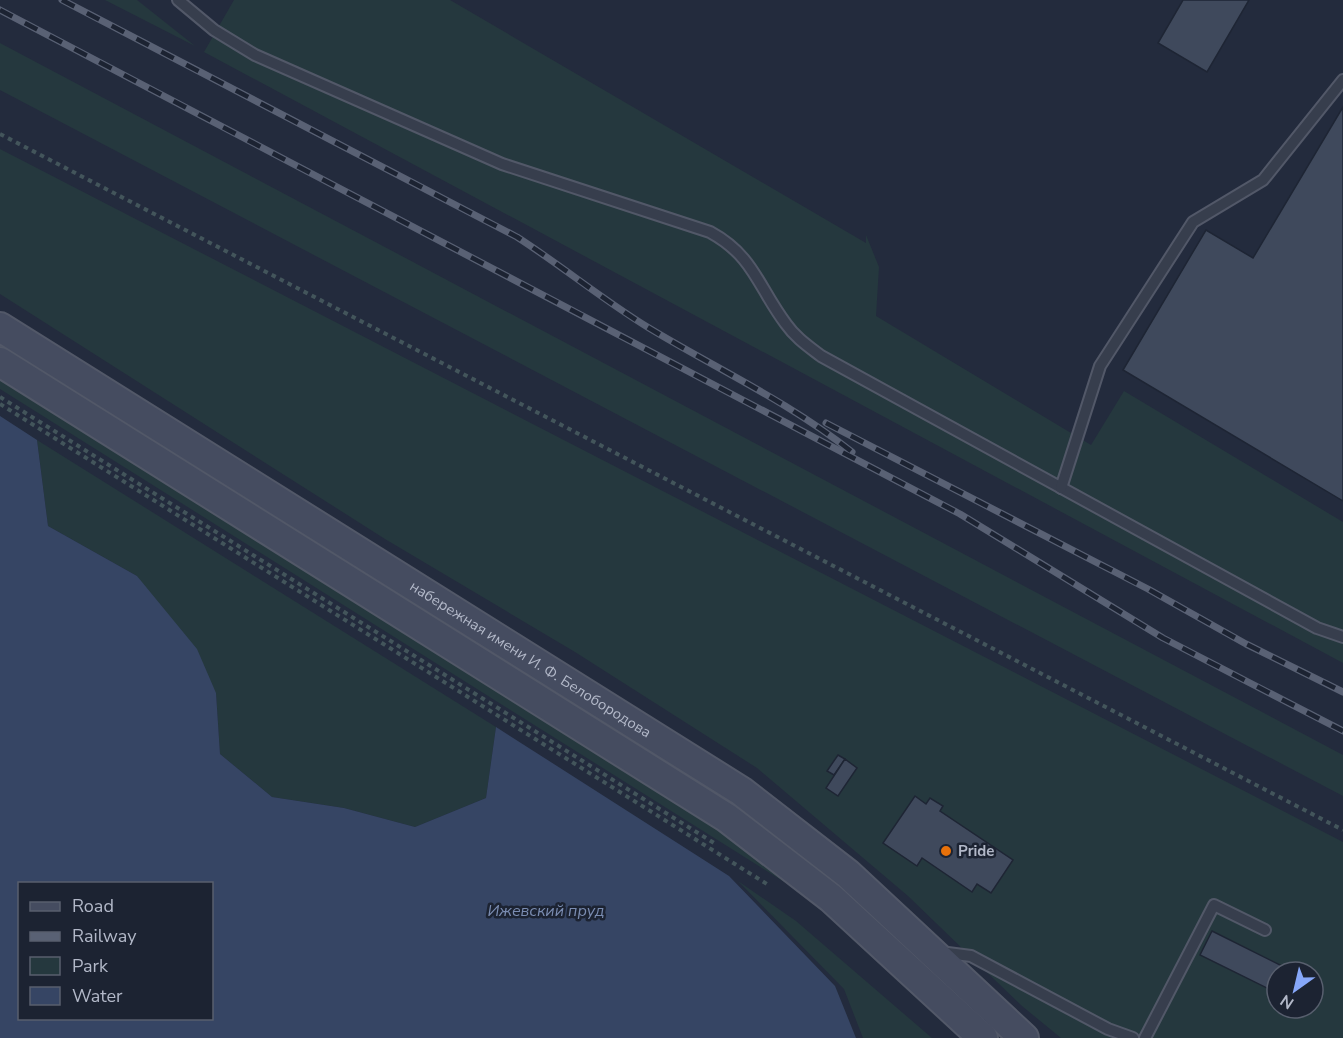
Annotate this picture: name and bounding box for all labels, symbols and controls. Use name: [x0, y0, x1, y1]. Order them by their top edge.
street label: набережная имени И. Ф. Белобородова: [406, 576, 655, 742]
place label: Pride: [958, 841, 994, 861]
marker: Pride: [939, 844, 953, 858]
legend: [18, 882, 213, 1020]
text: Road: [72, 894, 114, 918]
water label: Ижевский пруд: [488, 900, 605, 922]
text: Railway: [72, 924, 137, 948]
text: Park: [72, 954, 109, 978]
north arrow: [1265, 960, 1325, 1020]
text: Water: [72, 984, 123, 1008]
text: N: [1276, 989, 1298, 1014]

